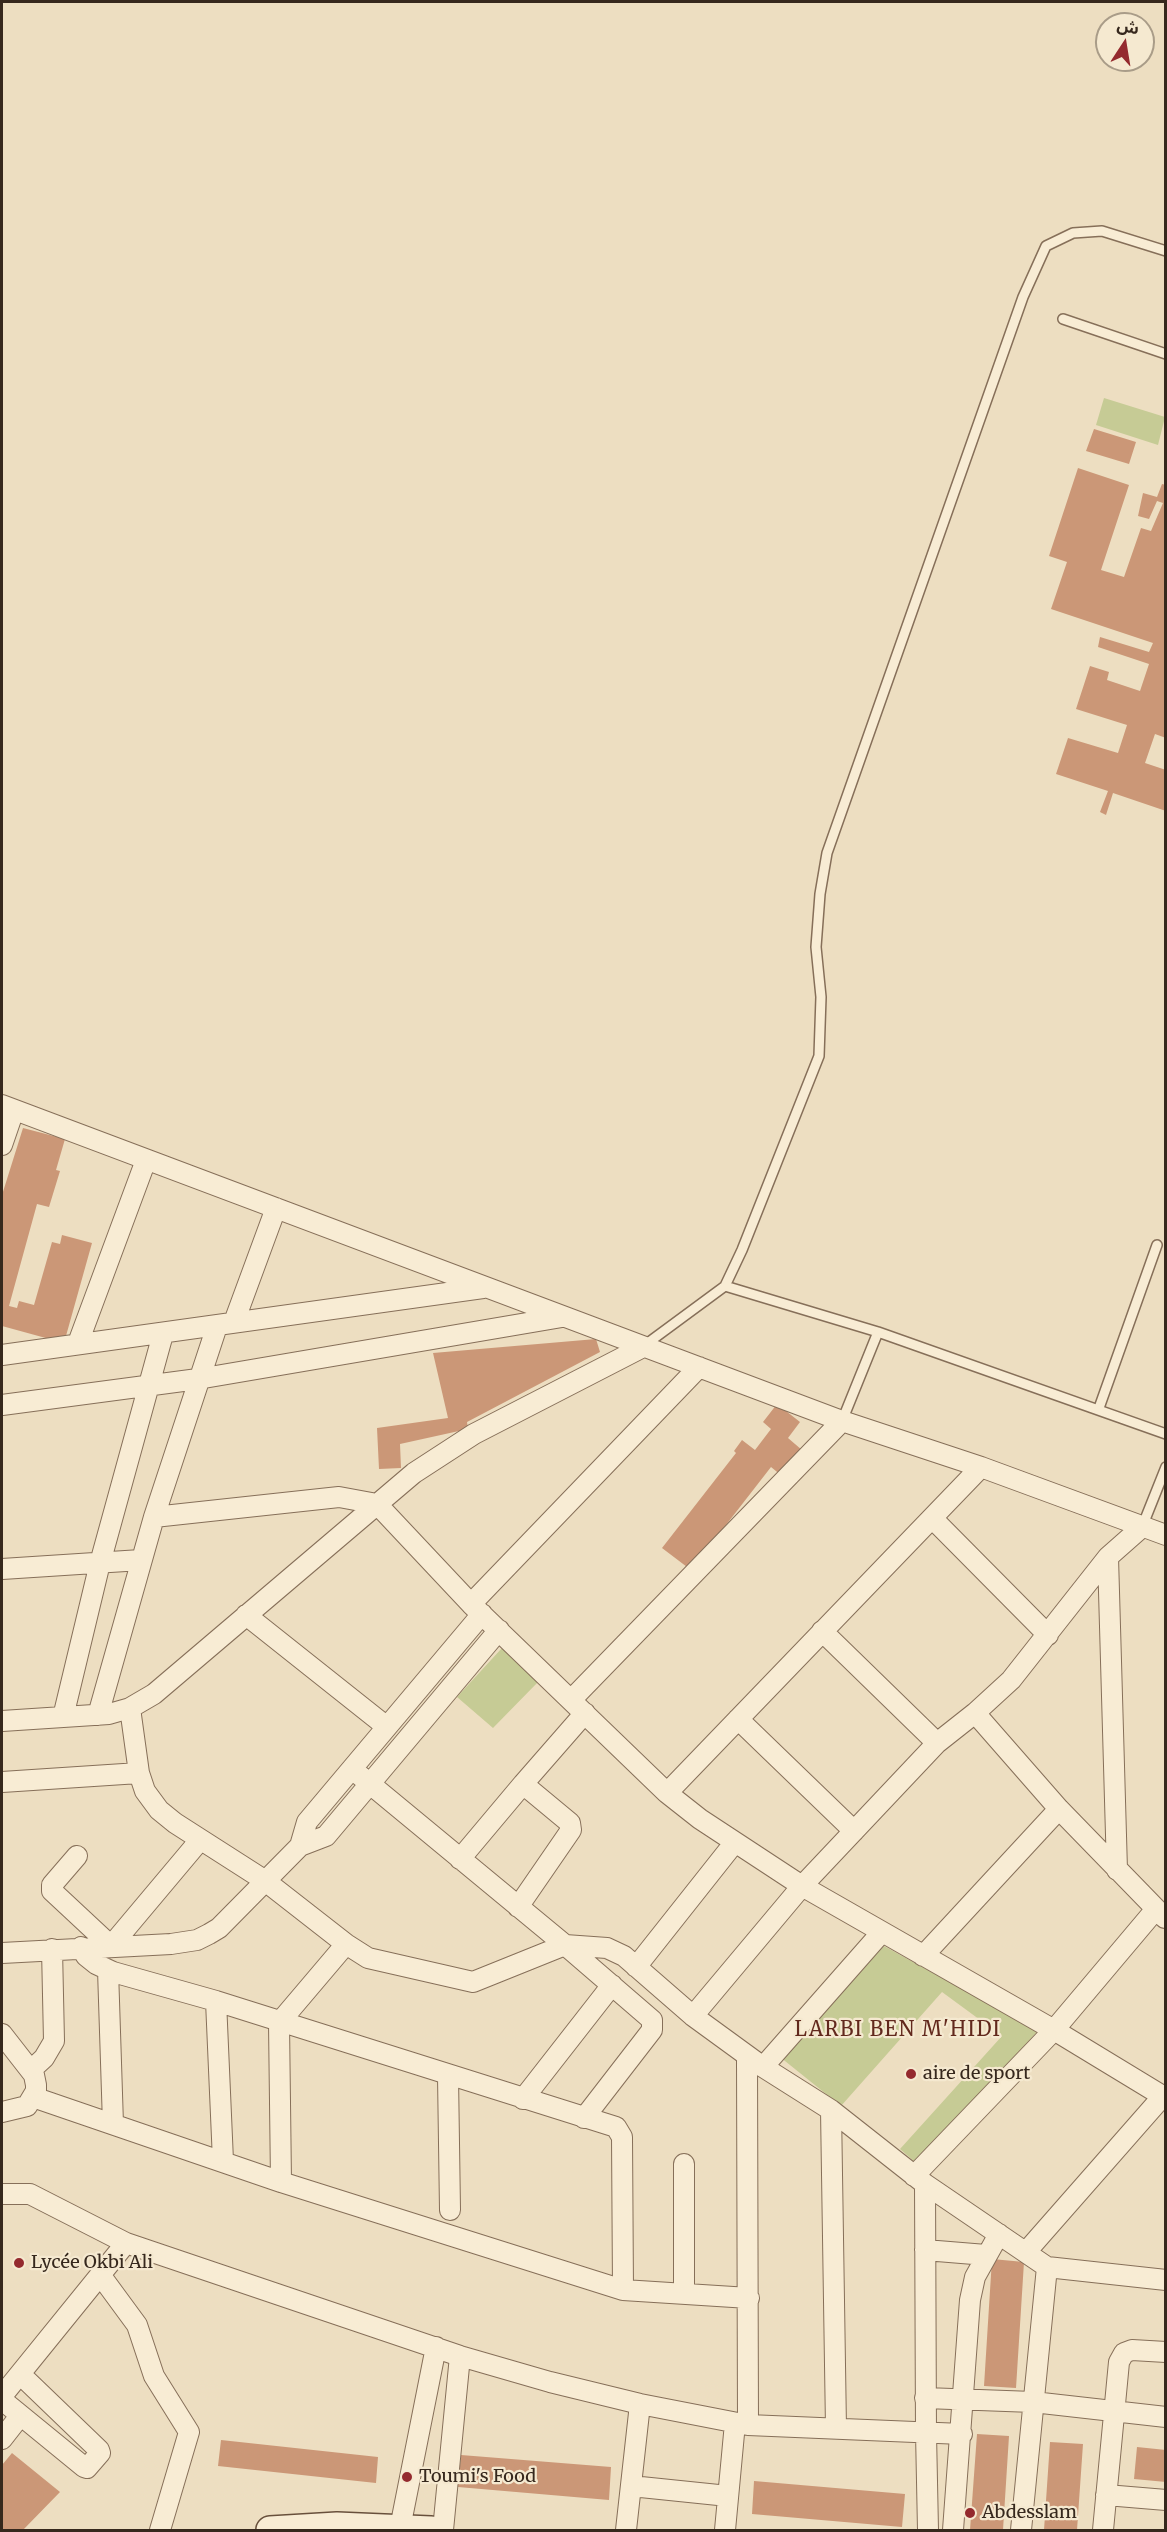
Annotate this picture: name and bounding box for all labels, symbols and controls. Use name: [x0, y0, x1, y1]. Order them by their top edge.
north arrow: [1095, 12, 1155, 72]
text: ش: [1116, 14, 1141, 38]
district label: LARBI BEN M'HIDI: [795, 2018, 1001, 2042]
place label: aire de sport: [923, 2063, 1030, 2085]
marker: aire de sport: [904, 2067, 918, 2081]
place label: Lycée Okbi Ali: [31, 2252, 153, 2274]
marker: Lycée Okbi Ali: [12, 2256, 26, 2270]
place label: Toumi's Food: [419, 2466, 536, 2488]
marker: Toumi's Food: [400, 2470, 414, 2484]
place label: Abdesslam: [982, 2502, 1077, 2524]
marker: Abdesslam: [963, 2506, 977, 2520]

